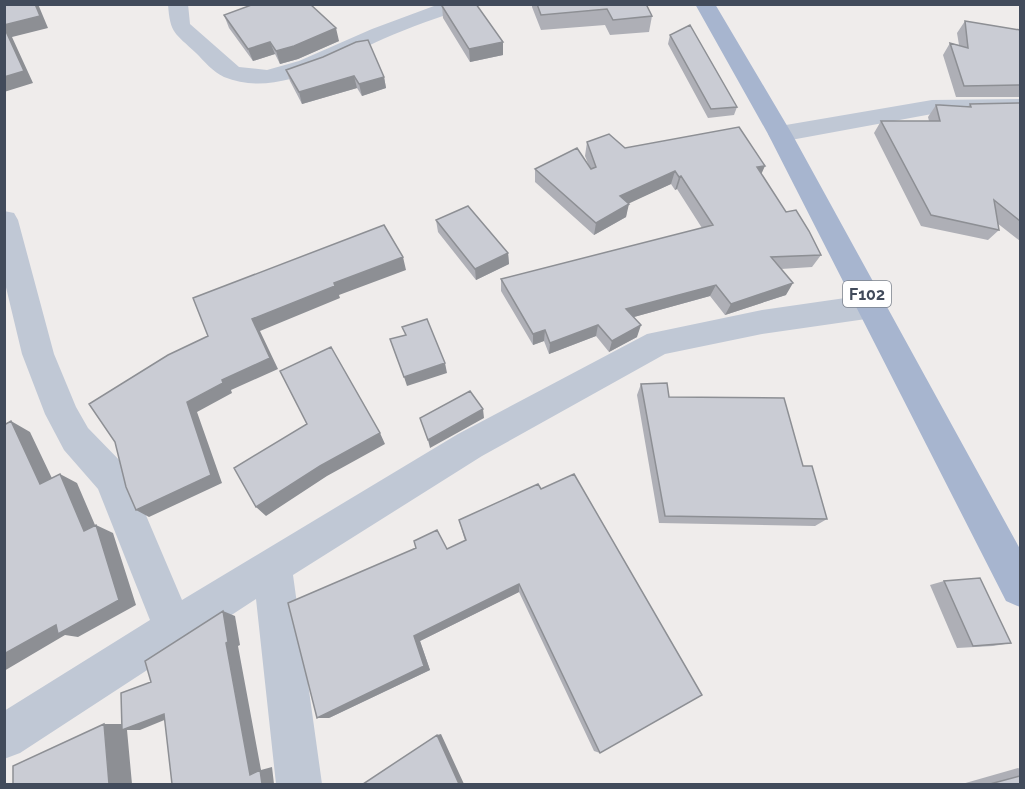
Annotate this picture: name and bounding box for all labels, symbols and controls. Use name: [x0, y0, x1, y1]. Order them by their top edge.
road number: F102: [843, 281, 891, 307]

